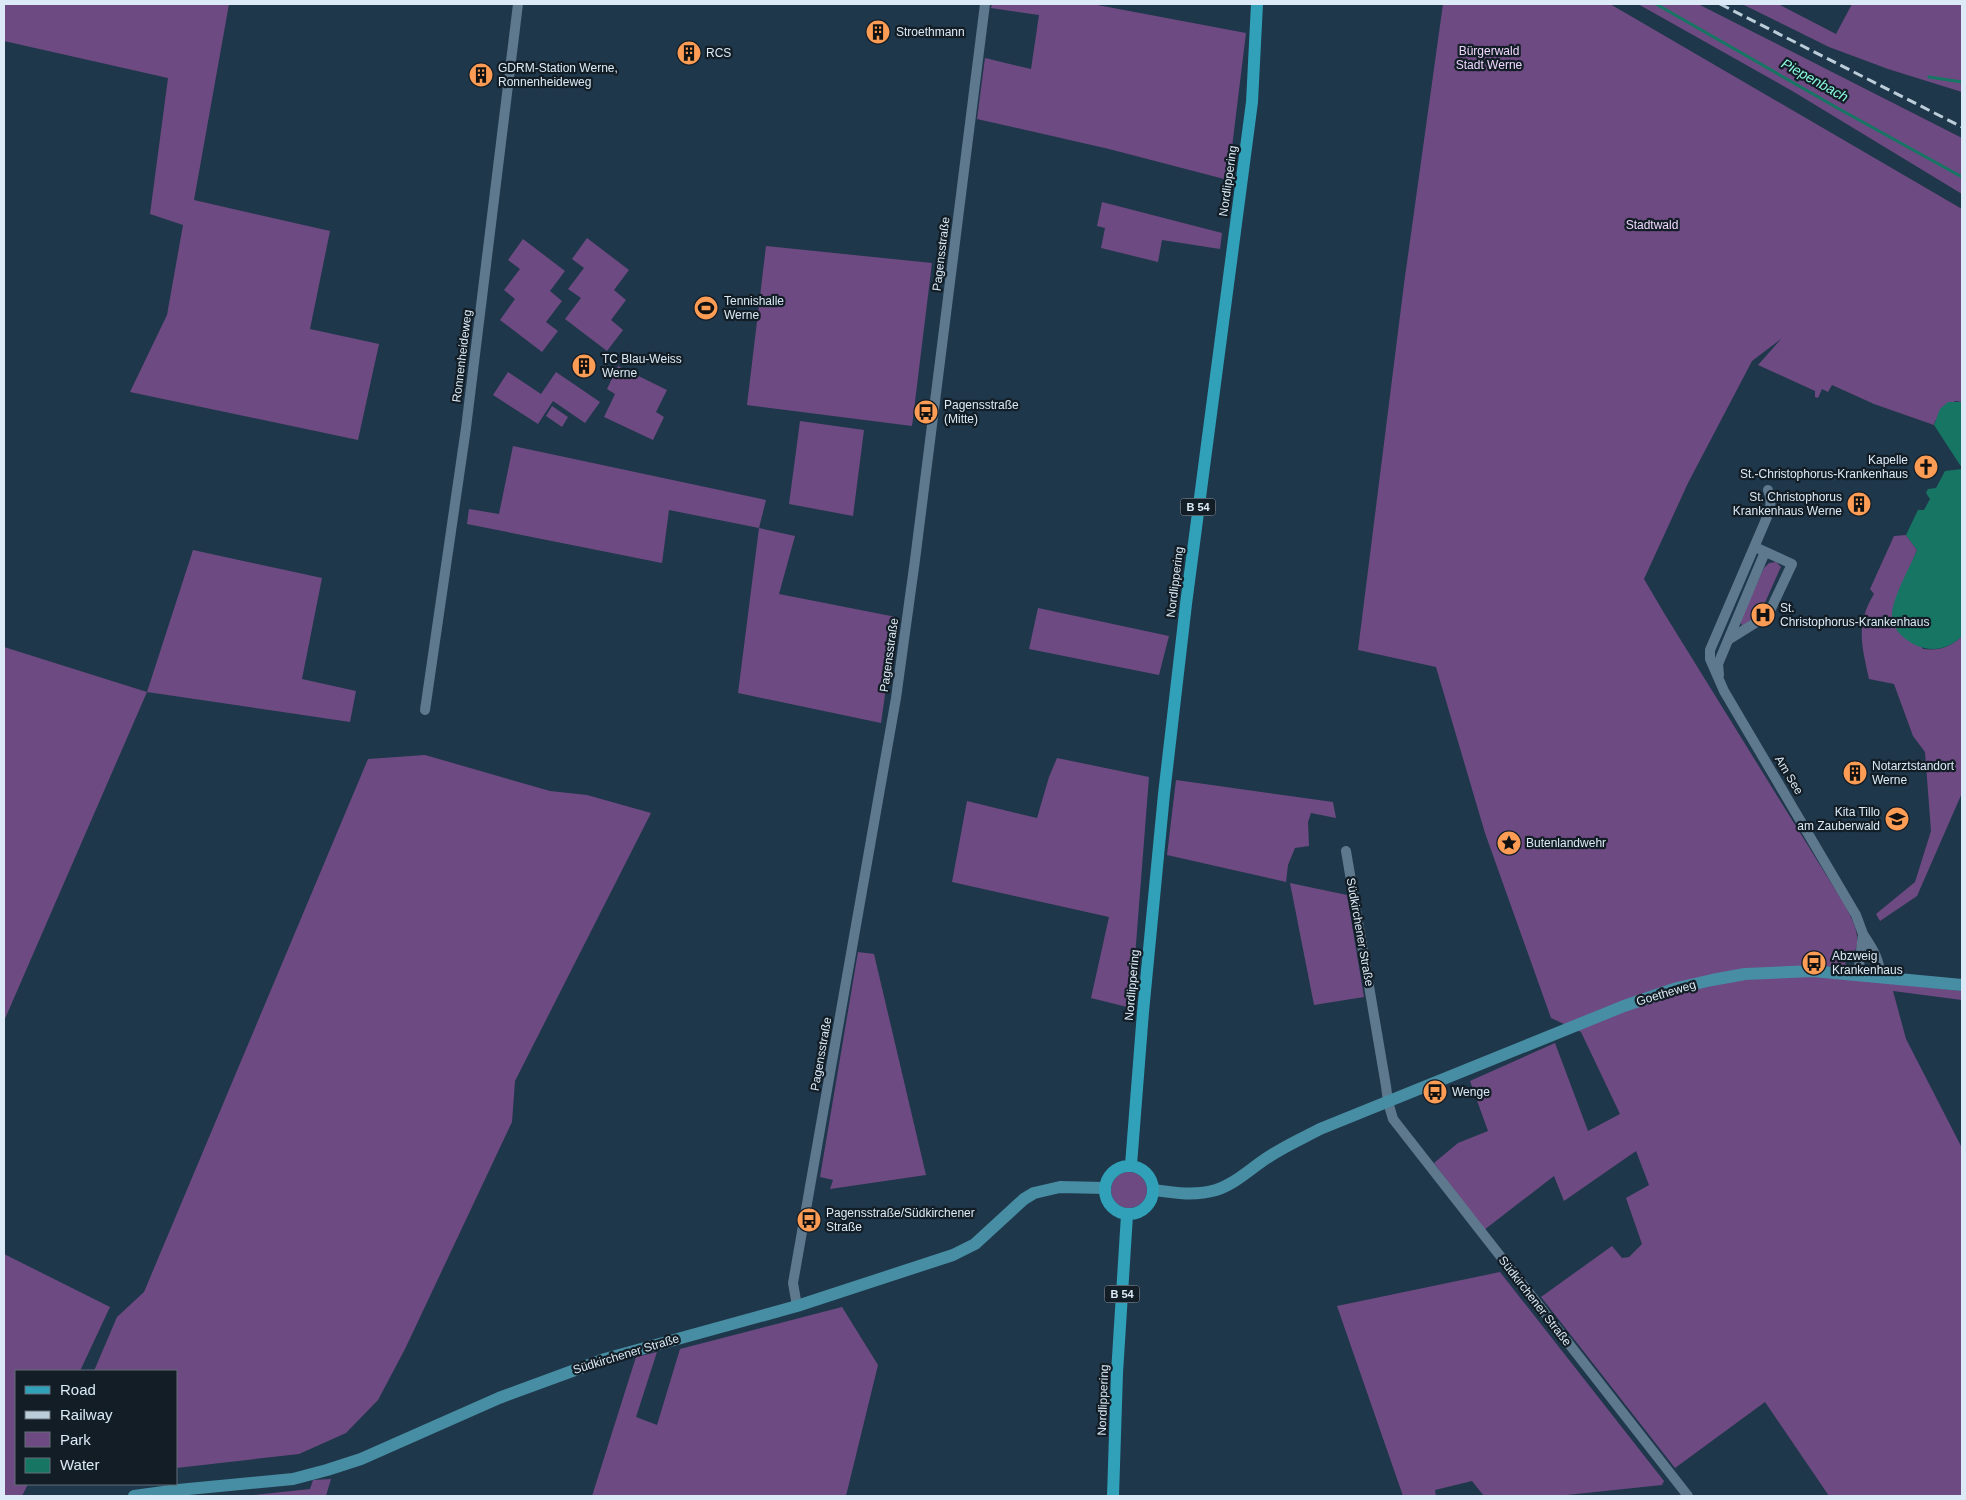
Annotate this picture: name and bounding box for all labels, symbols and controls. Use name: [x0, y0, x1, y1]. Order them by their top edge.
building icon: Stroethmann: [865, 19, 891, 45]
place label: Stroethmann: [896, 25, 965, 39]
building icon: RCS: [676, 40, 702, 66]
park label: Bürgerwald Stadt Werne: [1456, 44, 1523, 72]
place label: RCS: [706, 46, 731, 60]
water label: Piepenbach: [1779, 55, 1851, 105]
place label: GDRM-Station Werne, Ronnenheideweg: [498, 61, 618, 89]
building icon: GDRM-Station Werne, Ronnenheideweg: [468, 62, 494, 88]
street label: Nordlippering: [1216, 145, 1240, 217]
street label: Pagensstraße: [929, 216, 953, 292]
park label: Stadtwald: [1626, 218, 1678, 232]
place label: Tennishalle Werne: [724, 294, 784, 322]
sports icon: Tennishalle Werne: [693, 295, 719, 321]
street label: Ronnenheideweg: [449, 309, 475, 403]
place label: TC Blau-Weiss Werne: [602, 352, 682, 380]
building icon: TC Blau-Weiss Werne: [571, 353, 597, 379]
place label: Pagensstraße (Mitte): [944, 398, 1019, 426]
bus stop icon: Pagensstraße (Mitte): [913, 399, 939, 425]
place label: Kapelle St.-Christophorus-Krankenhaus: [1740, 453, 1908, 481]
church icon: Kapelle St.-Christophorus-Krankenhaus: [1913, 454, 1939, 480]
place label: St. Christophorus Krankenhaus Werne: [1733, 490, 1842, 518]
building icon: St. Christophorus Krankenhaus Werne: [1846, 491, 1872, 517]
road number: B 54: [1180, 498, 1216, 516]
street label: Nordlippering: [1164, 546, 1186, 618]
place label: St. Christophorus-Krankenhaus: [1780, 601, 1929, 629]
hospital icon: St. Christophorus-Krankenhaus: [1750, 602, 1776, 628]
street label: Pagensstraße: [877, 617, 901, 693]
street label: Am See: [1772, 753, 1806, 797]
place label: Notarztstandort Werne: [1872, 759, 1955, 787]
building icon: Notarztstandort Werne: [1842, 760, 1868, 786]
place label: Kita Tillo am Zauberwald: [1797, 805, 1880, 833]
school or university icon: Kita Tillo am Zauberwald: [1884, 806, 1910, 832]
place icon: Butenlandwehr: [1496, 830, 1522, 856]
place label: Butenlandwehr: [1526, 836, 1606, 850]
street label: Südkirchener Straße: [1344, 877, 1377, 988]
street label: Nordlippering: [1122, 949, 1142, 1021]
place label: Abzweig Krankenhaus: [1832, 949, 1903, 977]
bus stop icon: Abzweig Krankenhaus: [1801, 950, 1827, 976]
street label: Goetheweg: [1635, 977, 1697, 1009]
street label: Pagensstraße: [808, 1016, 834, 1092]
bus stop icon: Wenge: [1422, 1079, 1448, 1105]
place label: Wenge: [1452, 1085, 1490, 1099]
place label: Pagensstraße/Südkirchener Straße: [826, 1206, 975, 1234]
bus stop icon: Pagensstraße/Südkirchener Straße: [796, 1207, 822, 1233]
street label: Südkirchener Straße: [1496, 1253, 1575, 1349]
road number: B 54: [1104, 1286, 1140, 1302]
street label: Südkirchener Straße: [571, 1331, 681, 1377]
street label: Nordlippering: [1095, 1364, 1111, 1436]
legend: [15, 1370, 178, 1485]
text: Road: [60, 1381, 96, 1398]
text: Railway: [60, 1406, 113, 1423]
text: Park: [60, 1431, 91, 1448]
text: Water: [60, 1456, 99, 1473]

